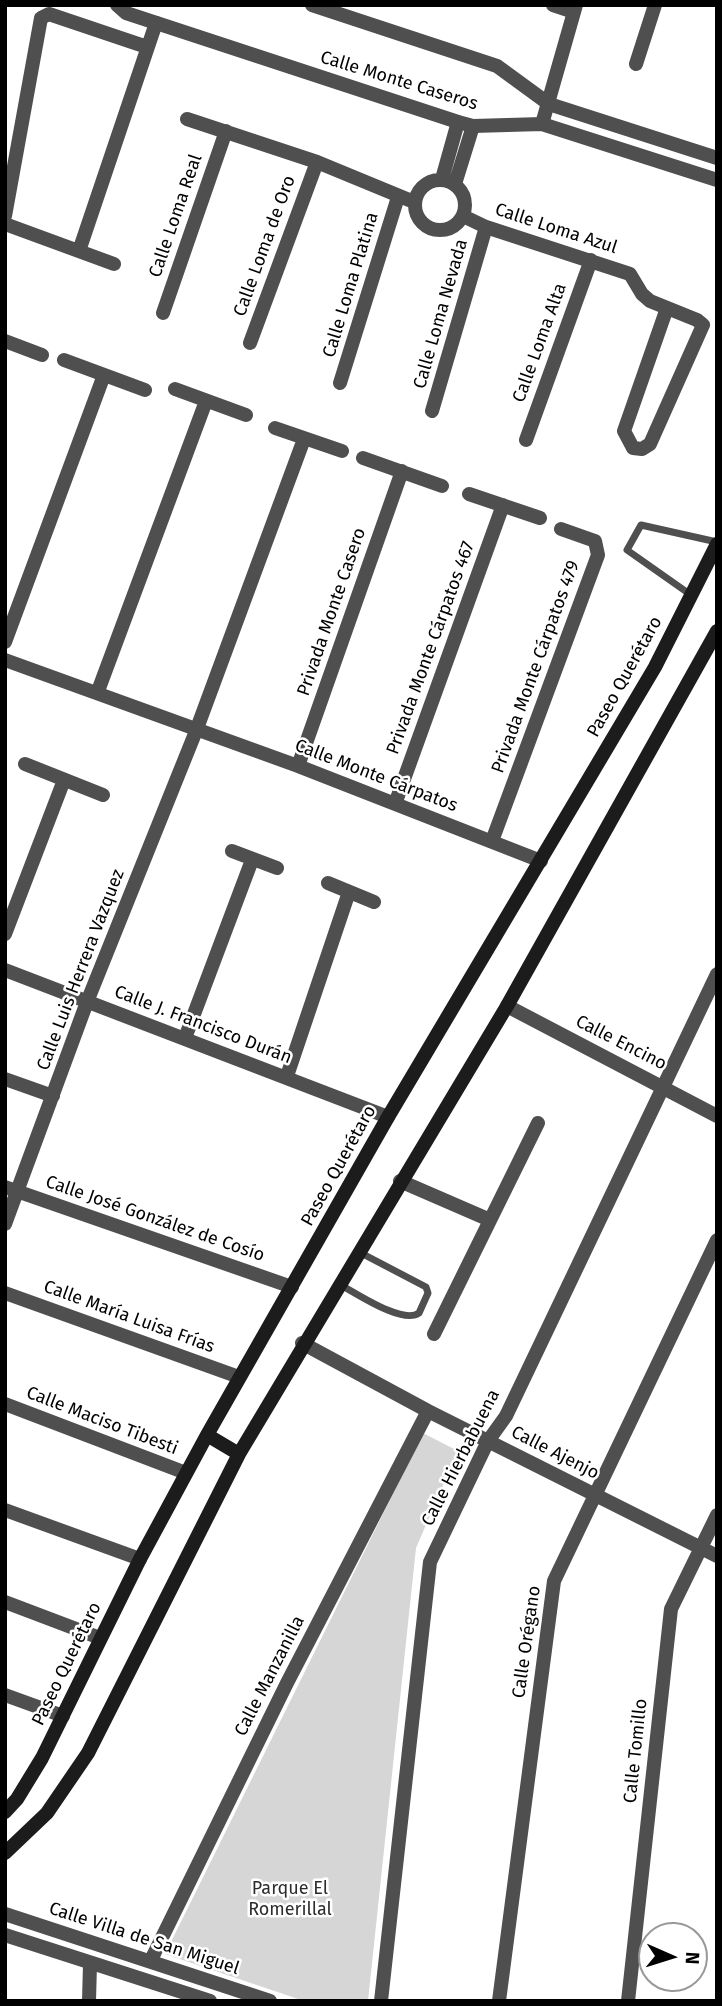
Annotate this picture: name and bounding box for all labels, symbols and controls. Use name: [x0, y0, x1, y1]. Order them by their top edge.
street label: Calle Monte Caseros: [318, 47, 480, 115]
street label: Calle Loma Real: [145, 152, 207, 280]
street label: Calle Loma de Oro: [229, 173, 301, 319]
street label: Calle Loma Azul: [492, 199, 620, 259]
street label: Calle Loma Platina: [319, 210, 383, 360]
street label: Calle Loma Nevada: [409, 237, 473, 391]
street label: Calle Loma Alta: [508, 280, 572, 406]
street label: Privada Monte Casero: [293, 525, 371, 699]
street label: Privada Monte Cárpatos 467: [382, 538, 480, 758]
street label: Privada Monte Cárpatos 479: [487, 558, 585, 776]
street label: Paseo Querétaro: [583, 613, 667, 741]
street label: Calle Monte Cárpatos: [292, 735, 460, 817]
street label: Calle Luis Herrera Vazquez: [33, 866, 129, 1074]
street label: Calle J. Francisco Durán: [111, 981, 295, 1069]
street label: Calle Encino: [572, 1011, 670, 1075]
street label: Paseo Querétaro: [297, 1102, 381, 1230]
street label: Calle José González de Cosío: [43, 1171, 267, 1267]
street label: Calle María Luisa Frías: [41, 1276, 217, 1358]
street label: Calle Maciso Tibesti: [23, 1382, 181, 1460]
street label: Calle Hierbabuena: [417, 1386, 505, 1530]
street label: Calle Ajenjo: [507, 1422, 603, 1484]
street label: Calle Orégano: [508, 1585, 546, 1699]
street label: Paseo Querétaro: [28, 1599, 106, 1729]
street label: Calle Manzanilla: [230, 1612, 310, 1740]
street label: Calle Tomillo: [620, 1698, 652, 1804]
park label: Parque El Romerillal: [248, 1878, 332, 1920]
street label: Calle Villa de San Miguel: [46, 1898, 242, 1980]
north arrow: [638, 1922, 708, 1992]
text: N: [681, 1951, 704, 1965]

